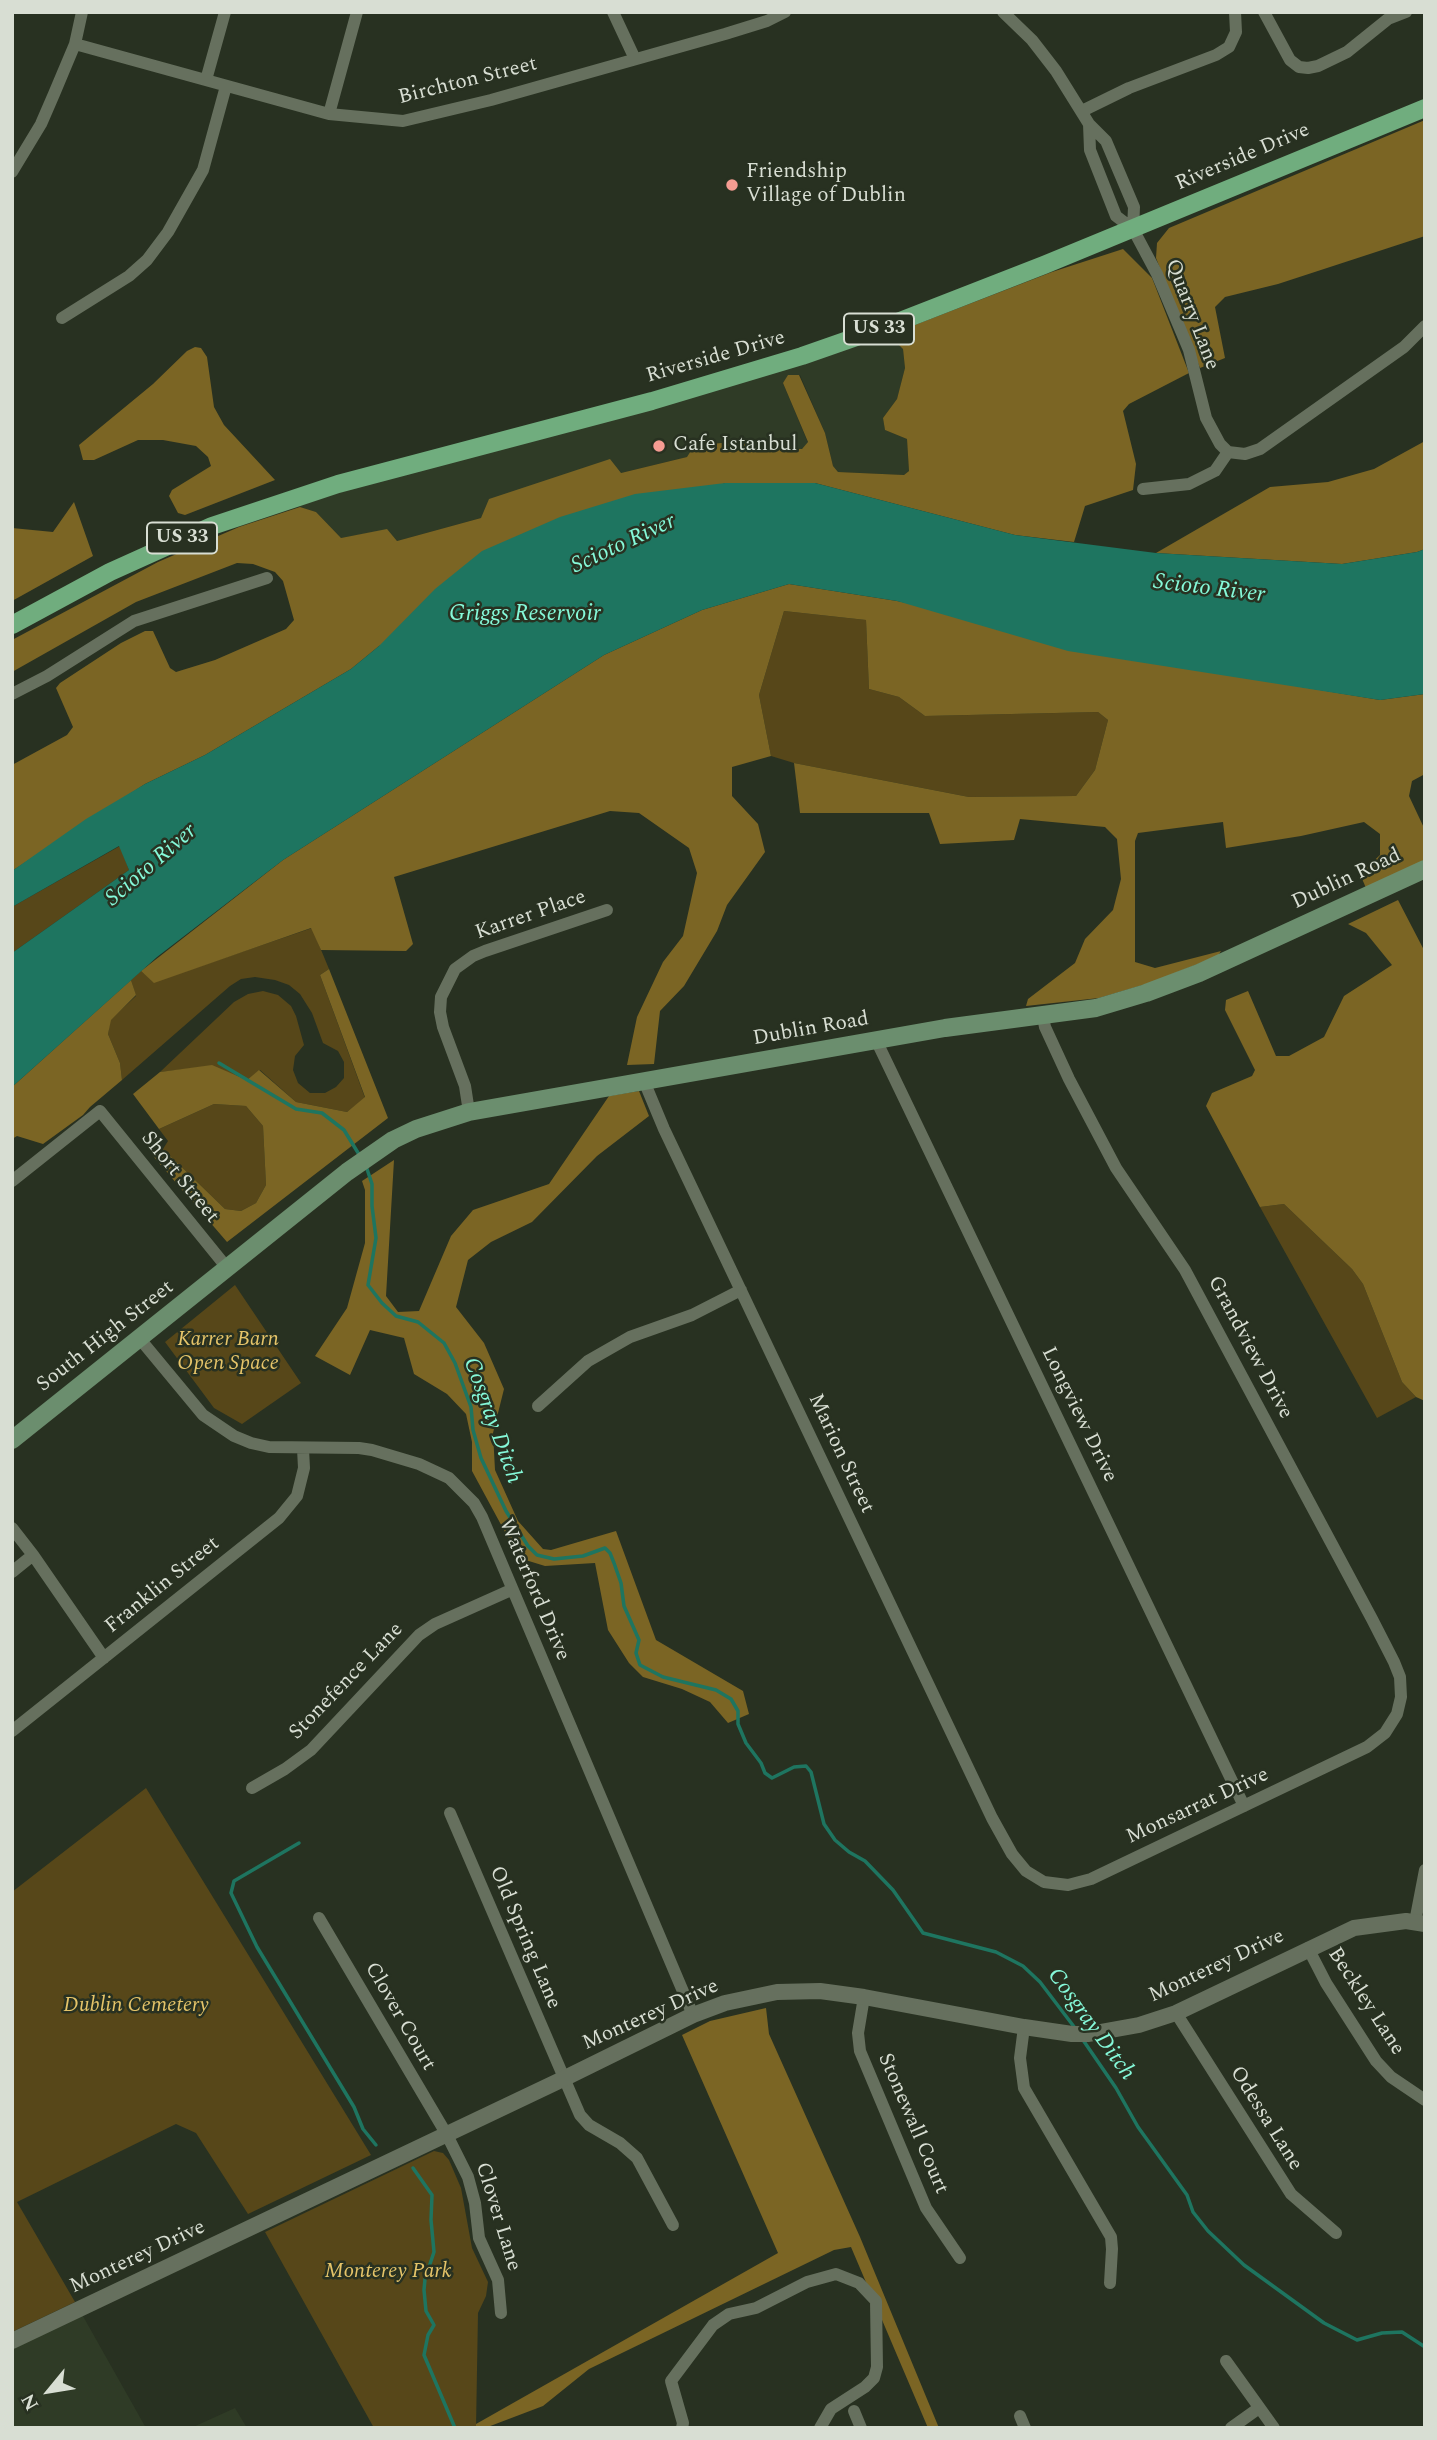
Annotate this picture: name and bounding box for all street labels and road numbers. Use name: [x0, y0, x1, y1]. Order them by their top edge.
street label: Birchton Street: [396, 53, 540, 111]
street label: Riverside Drive: [1172, 118, 1314, 198]
street label: Quarry Lane: [1158, 256, 1224, 374]
road number: US 33: [844, 314, 914, 344]
street label: Riverside Drive: [644, 326, 788, 390]
road number: US 33: [147, 523, 217, 554]
street label: Dublin Road: [1288, 844, 1406, 916]
street label: Karrer Place: [472, 885, 590, 947]
street label: Dublin Road: [751, 1007, 871, 1053]
street label: Short Street: [134, 1127, 224, 1229]
street label: Grandview Drive: [1201, 1272, 1297, 1424]
street label: South High Street: [32, 1276, 180, 1398]
street label: Longview Drive: [1034, 1343, 1122, 1487]
street label: Marion Street: [801, 1390, 879, 1518]
street label: Waterford Drive: [492, 1515, 574, 1665]
street label: Franklin Street: [101, 1532, 225, 1640]
street label: Stonefence Lane: [285, 1618, 409, 1746]
street label: Monsarrat Drive: [1123, 1763, 1273, 1851]
street label: Old Spring Lane: [483, 1863, 565, 2013]
street label: Monterey Drive: [1145, 1925, 1289, 2009]
street label: Beckley Lane: [1321, 1943, 1409, 2061]
street label: Clover Court: [358, 1958, 440, 2076]
street label: Monterey Drive: [579, 1975, 723, 2057]
street label: Stonewall Court: [871, 2050, 953, 2198]
street label: Odessa Lane: [1223, 2062, 1307, 2176]
street label: Clover Lane: [469, 2160, 525, 2274]
street label: Monterey Drive: [66, 2216, 210, 2300]

